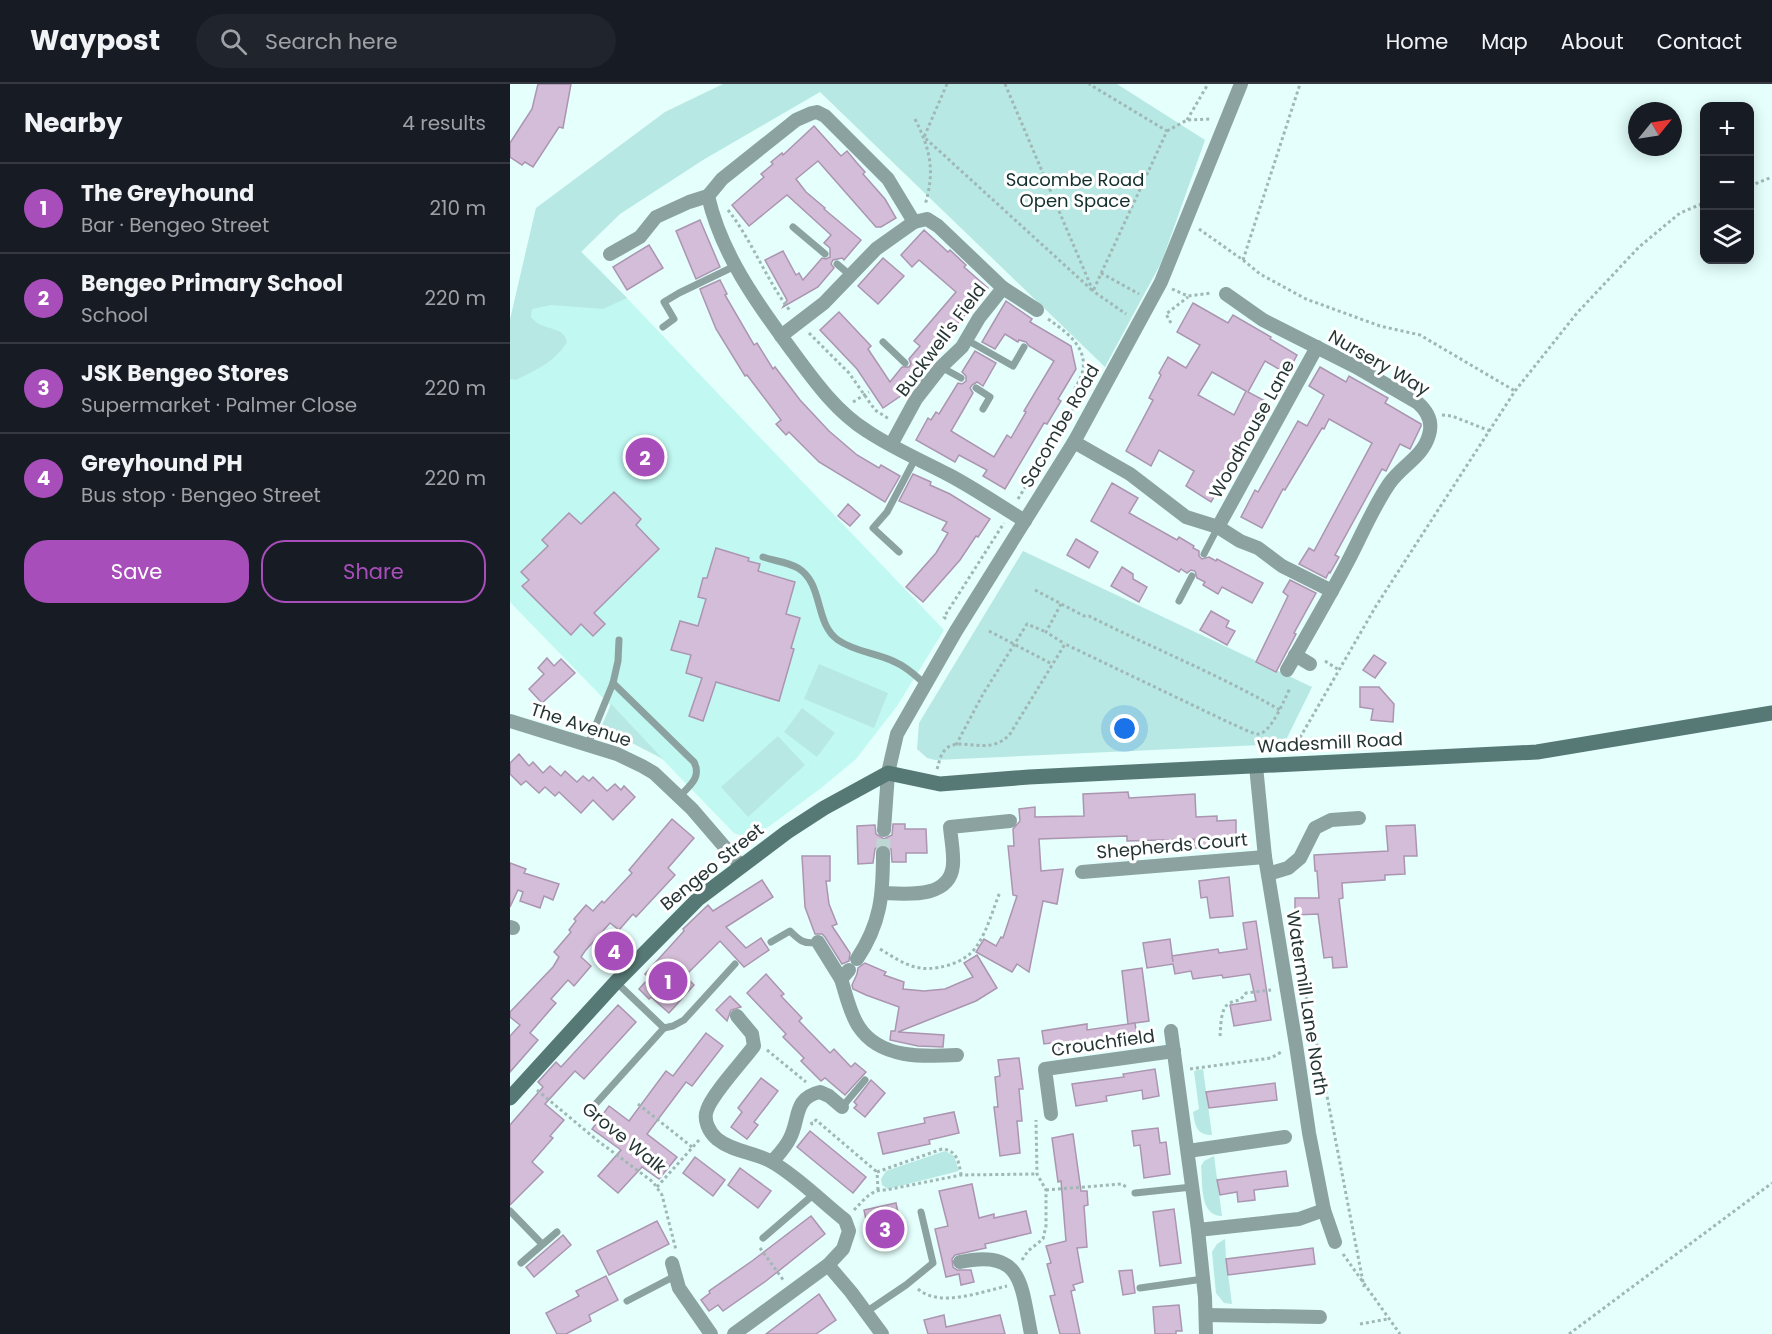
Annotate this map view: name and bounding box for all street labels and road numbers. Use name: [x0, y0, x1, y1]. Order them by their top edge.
street label: Buckwell's Field: [890, 278, 991, 401]
street label: Nursery Way: [1324, 323, 1434, 402]
street label: Woodhouse Lane: [1203, 355, 1300, 503]
street label: Sacombe Road: [1014, 359, 1105, 492]
street label: The Avenue: [527, 696, 635, 753]
street label: Wadesmill Road: [1256, 726, 1403, 759]
street label: Bengeo Street: [655, 817, 769, 916]
street label: Shepherds Court: [1095, 826, 1248, 865]
street label: Watermill Lane North: [1281, 909, 1334, 1097]
street label: Crouchfield: [1050, 1023, 1156, 1062]
street label: Grove Walk: [577, 1096, 672, 1180]

